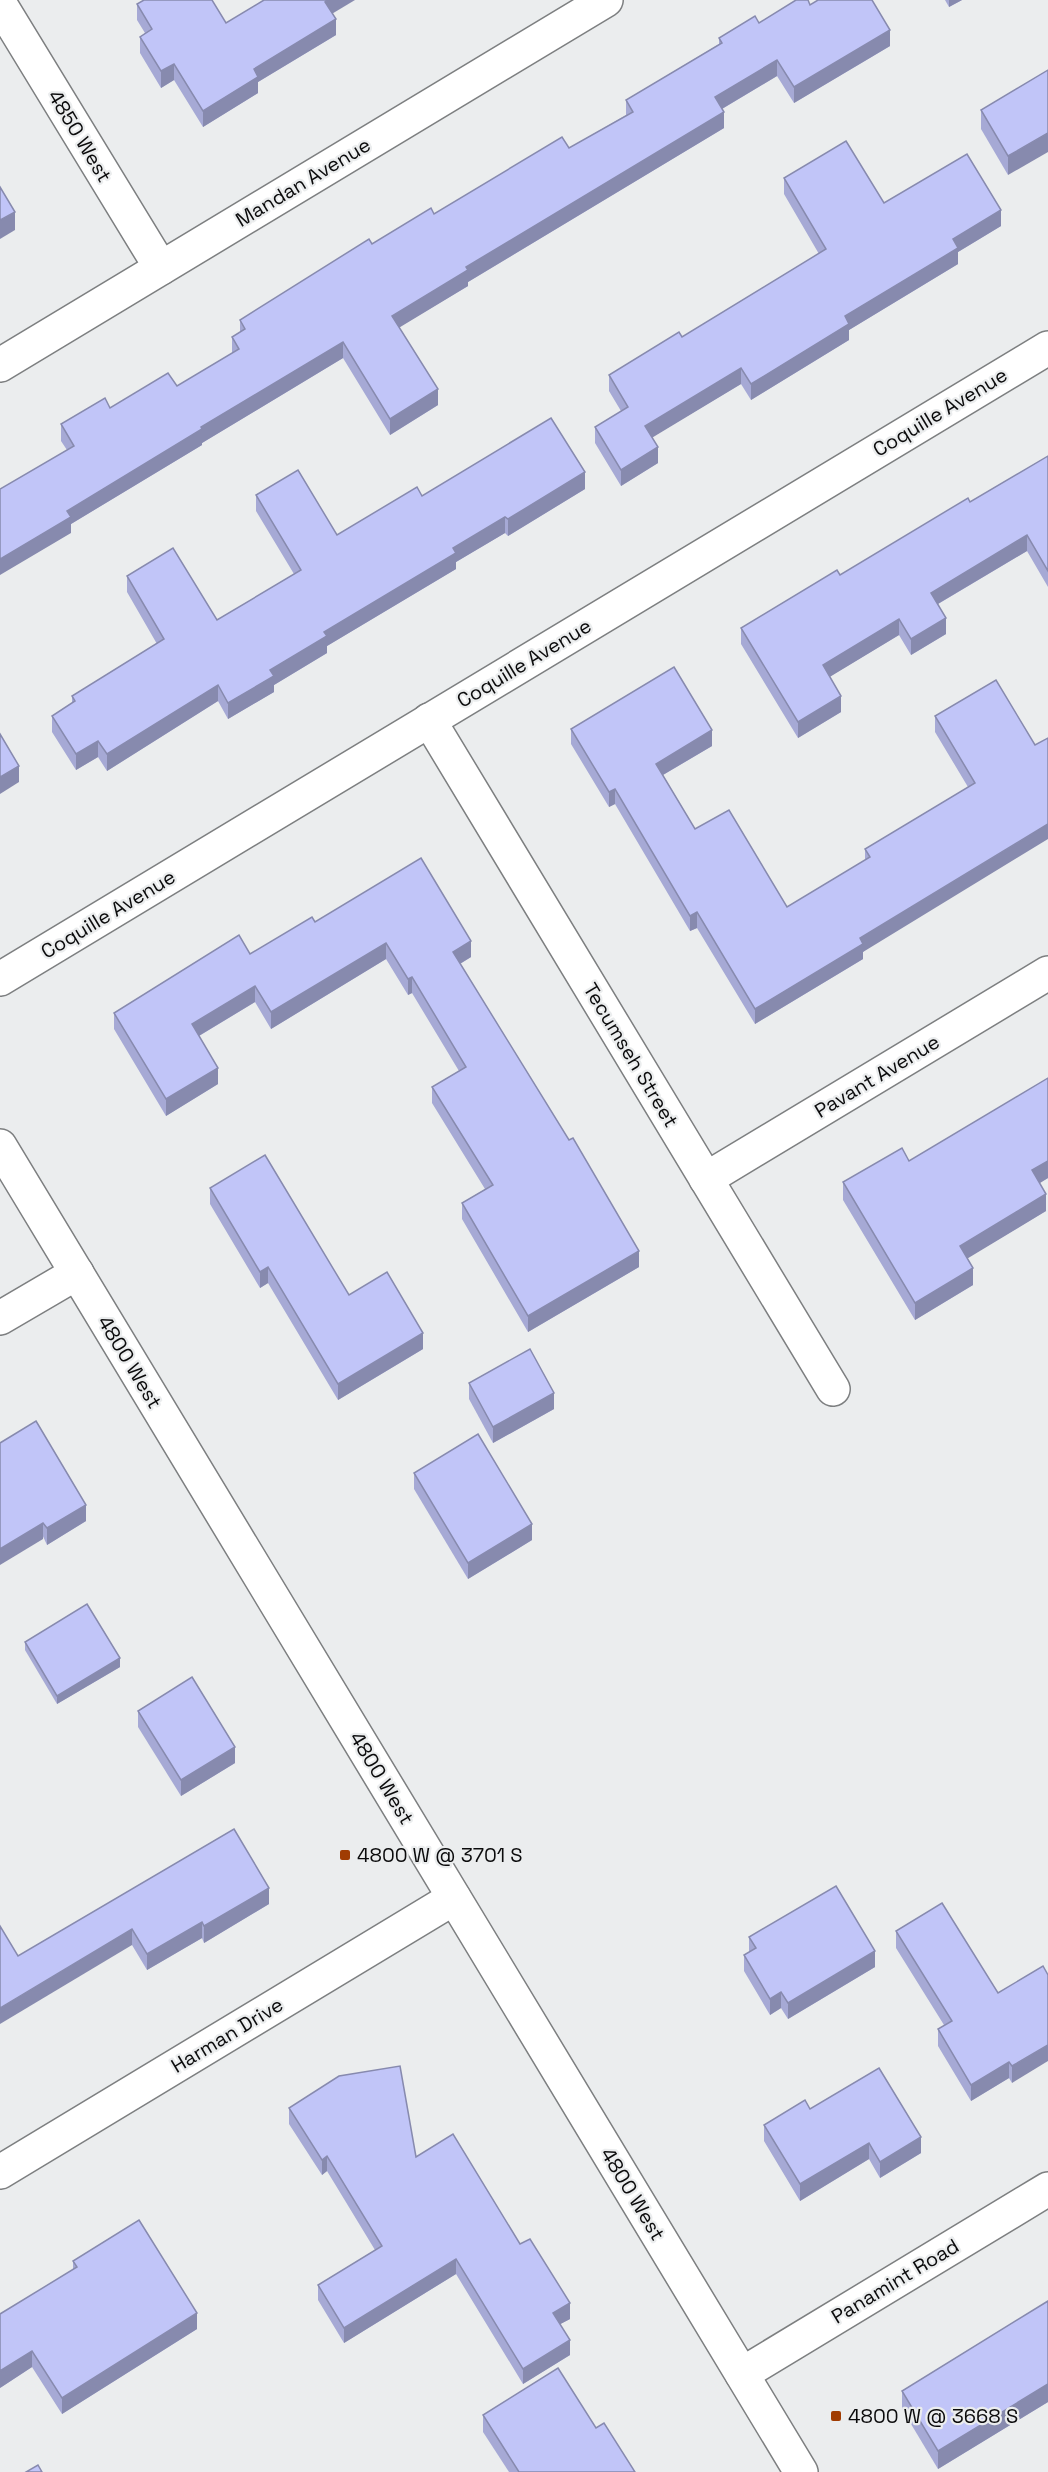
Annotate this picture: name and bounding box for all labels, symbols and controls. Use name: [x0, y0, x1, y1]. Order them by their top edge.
street label: 4850 West: [42, 85, 118, 187]
street label: Mandan Avenue: [231, 131, 375, 233]
street label: Coquille Avenue: [868, 362, 1012, 462]
street label: Coquille Avenue: [452, 613, 596, 713]
street label: Coquille Avenue: [36, 864, 180, 964]
street label: Tecumseh Street: [578, 978, 684, 1132]
street label: Pavant Avenue: [810, 1028, 944, 1124]
street label: 4800 West: [92, 1311, 168, 1413]
street label: 4800 West: [344, 1727, 420, 1829]
place label: 4800 W @ 3701 S: [357, 1842, 523, 1868]
marker: 4800 W @ 3701 S: [338, 1848, 352, 1862]
street label: Harman Drive: [166, 1991, 288, 2079]
street label: 4800 West: [595, 2143, 671, 2245]
street label: Panamint Road: [826, 2233, 964, 2329]
place label: 4800 W @ 3668 S: [848, 2403, 1018, 2429]
marker: 4800 W @ 3668 S: [829, 2409, 843, 2423]

